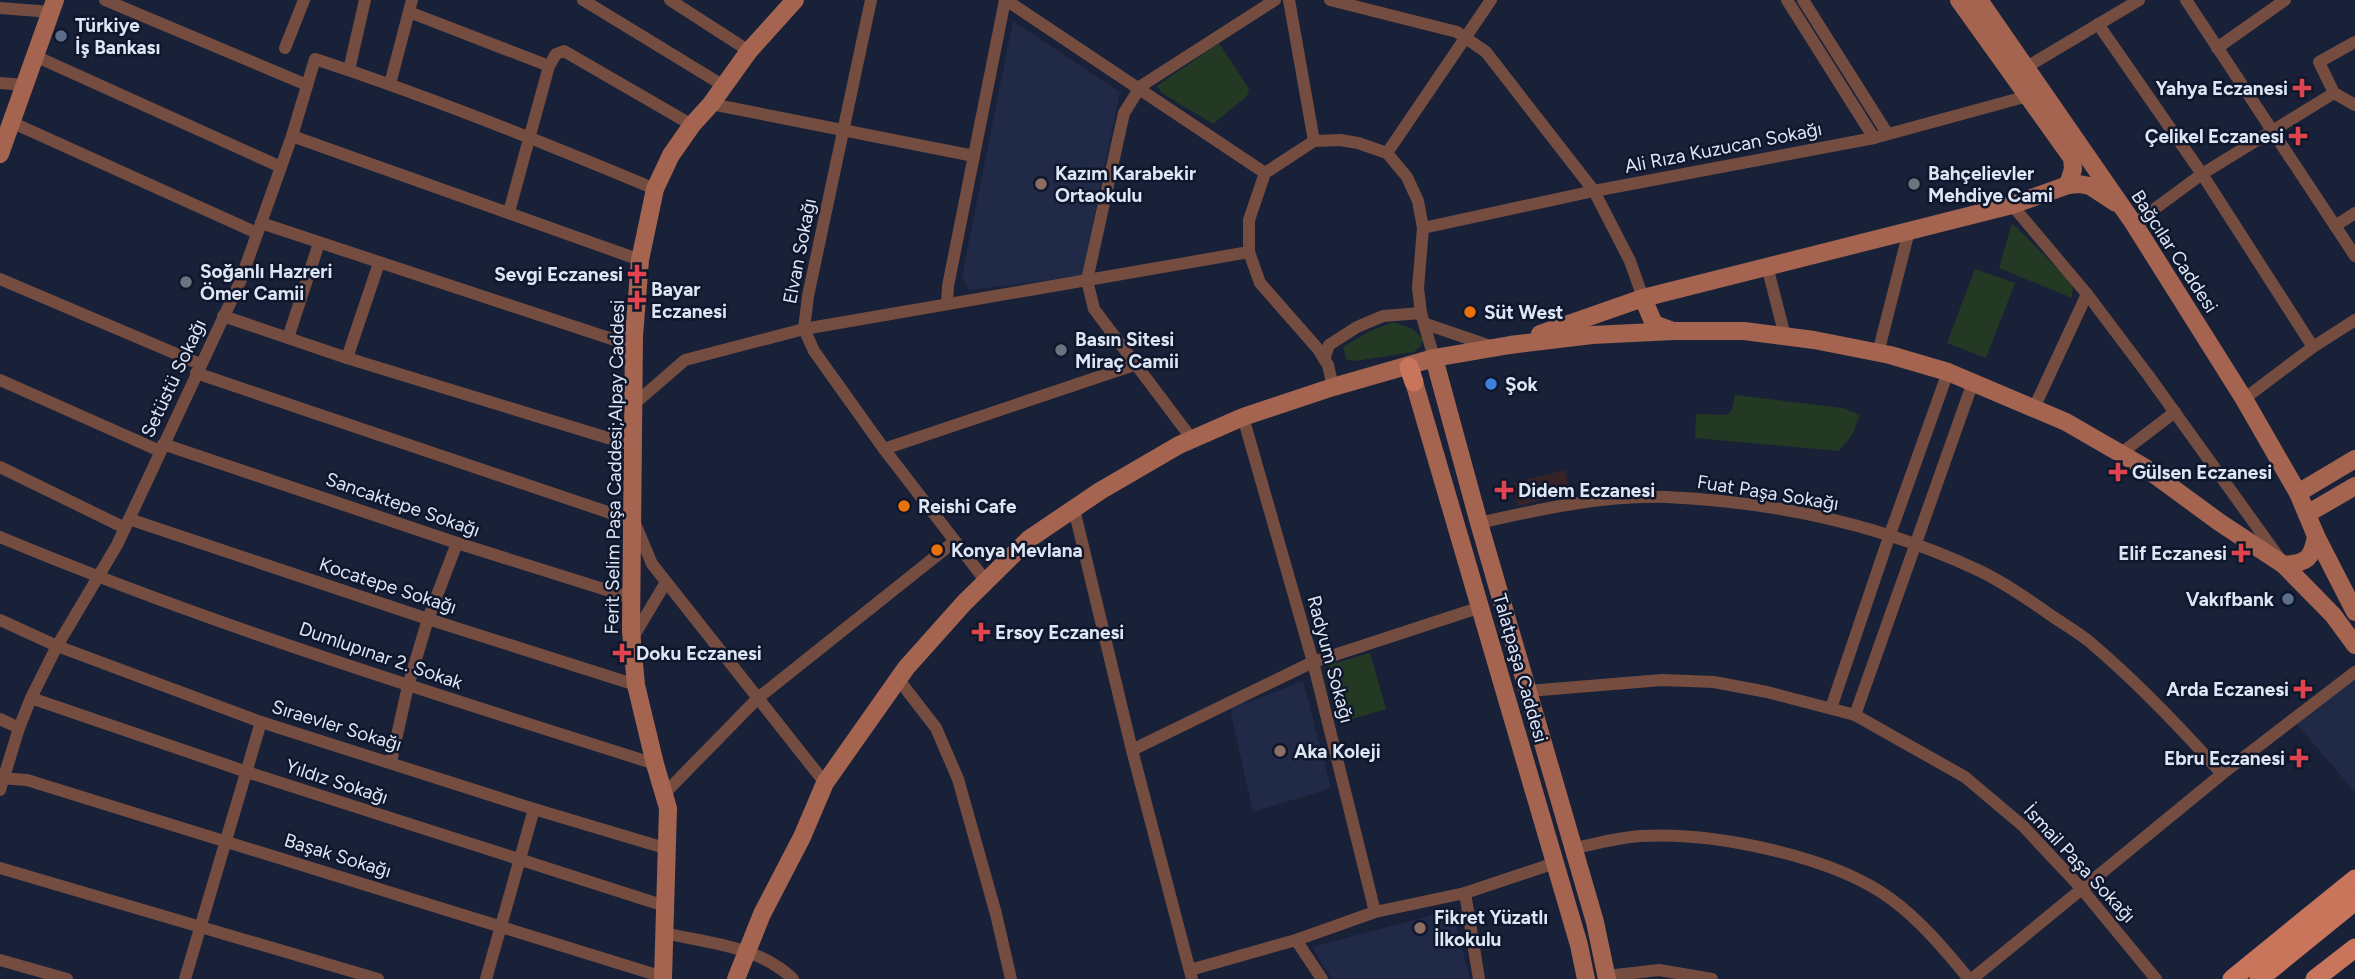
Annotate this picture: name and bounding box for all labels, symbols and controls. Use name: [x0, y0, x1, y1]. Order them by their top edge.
place label: Türkiye İş Bankası: [75, 14, 160, 59]
marker: Türkiye İş Bankası: [53, 28, 69, 44]
place label: Yahya Eczanesi: [2155, 77, 2288, 100]
marker: Yahya Eczanesi: [2294, 80, 2310, 96]
street label: Ali Rıza Kuzucan Sokağı: [1623, 117, 1824, 178]
place label: Çelikel Eczanesi: [2145, 125, 2284, 148]
marker: Çelikel Eczanesi: [2290, 128, 2306, 144]
place label: Kazım Karabekir Ortaokulu: [1055, 162, 1196, 207]
place label: Bahçelievler Mehdiye Cami: [1928, 162, 2053, 207]
marker: Kazım Karabekir Ortaokulu: [1033, 176, 1049, 192]
marker: Bahçelievler Mehdiye Cami: [1906, 176, 1922, 192]
street label: Bağcılar Caddesi: [2126, 186, 2223, 317]
street label: Elvan Sokağı: [778, 196, 821, 306]
place label: Soğanlı Hazreri Ömer Camii: [200, 260, 332, 305]
place label: Sevgi Eczanesi: [494, 263, 623, 286]
marker: Sevgi Eczanesi: [629, 266, 645, 282]
marker: Soğanlı Hazreri Ömer Camii: [178, 274, 194, 290]
place label: Bayar Eczanesi: [651, 278, 727, 323]
marker: Bayar Eczanesi: [629, 292, 645, 308]
street label: Ferit Selim Paşa Caddesi;Alpay Caddesi: [600, 300, 629, 634]
place label: Süt West: [1484, 301, 1564, 324]
marker: Süt West: [1462, 304, 1478, 320]
street label: Setüstü Sokağı: [136, 315, 211, 441]
place label: Basın Sitesi Miraç Camii: [1075, 328, 1179, 373]
marker: Basın Sitesi Miraç Camii: [1053, 342, 1069, 358]
place label: Şok: [1505, 373, 1539, 396]
marker: Şok: [1483, 376, 1499, 392]
place label: Gülsen Eczanesi: [2132, 461, 2272, 484]
marker: Gülsen Eczanesi: [2110, 464, 2126, 480]
street label: Sancaktepe Sokağı: [323, 467, 483, 542]
street label: Fuat Paşa Sokağı: [1695, 470, 1840, 515]
place label: Didem Eczanesi: [1518, 479, 1655, 502]
marker: Didem Eczanesi: [1496, 482, 1512, 498]
place label: Reishi Cafe: [918, 495, 1017, 518]
marker: Reishi Cafe: [896, 498, 912, 514]
place label: Konya Mevlana: [951, 539, 1083, 562]
marker: Konya Mevlana: [929, 542, 945, 558]
place label: Elif Eczanesi: [2118, 542, 2227, 565]
marker: Elif Eczanesi: [2233, 545, 2249, 561]
street label: Kocatepe Sokağı: [316, 552, 459, 619]
place label: Vakıfbank: [2186, 588, 2275, 611]
street label: Talatpaşa Caddesi: [1488, 591, 1553, 745]
marker: Vakıfbank: [2280, 591, 2296, 607]
street label: Radyum Sokağı: [1302, 593, 1359, 725]
street label: Dumlupınar 2. Sokak: [296, 617, 466, 695]
place label: Ersoy Eczanesi: [995, 621, 1124, 644]
marker: Ersoy Eczanesi: [973, 624, 989, 640]
place label: Doku Eczanesi: [636, 642, 762, 665]
marker: Doku Eczanesi: [614, 645, 630, 661]
place label: Arda Eczanesi: [2166, 678, 2289, 701]
marker: Arda Eczanesi: [2295, 681, 2311, 697]
street label: Sıraevler Sokağı: [269, 695, 405, 756]
place label: Aka Koleji: [1294, 740, 1381, 763]
marker: Aka Koleji: [1272, 743, 1288, 759]
place label: Ebru Eczanesi: [2164, 747, 2285, 770]
marker: Ebru Eczanesi: [2291, 750, 2307, 766]
street label: Yıldız Sokağı: [283, 754, 391, 809]
street label: İsmail Paşa Sokağı: [2019, 799, 2141, 927]
street label: Başak Sokağı: [282, 828, 394, 883]
place label: Fikret Yüzatlı İlkokulu: [1434, 906, 1548, 951]
marker: Fikret Yüzatlı İlkokulu: [1412, 920, 1428, 936]

